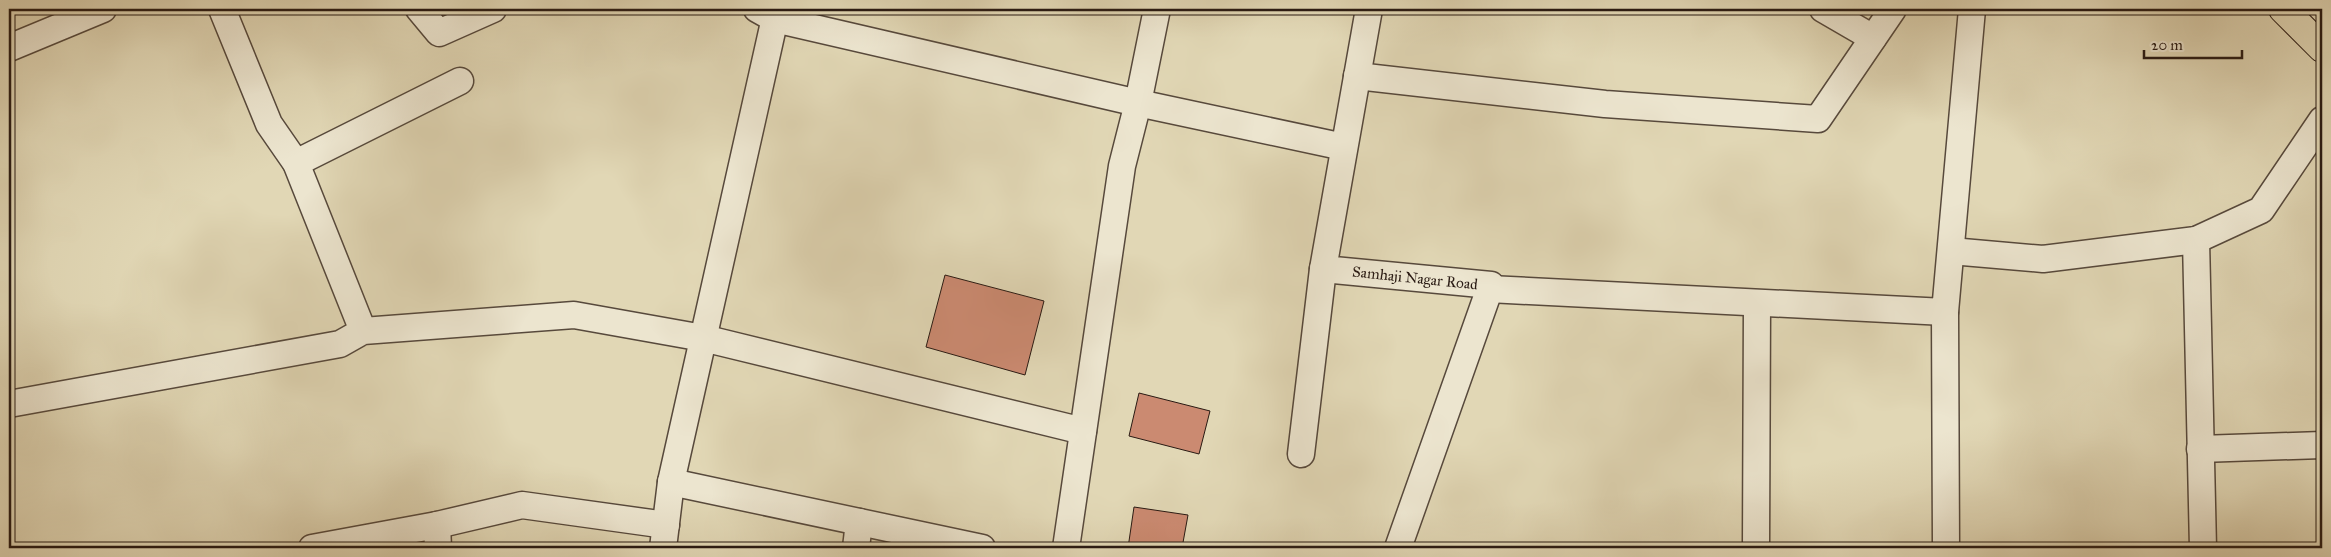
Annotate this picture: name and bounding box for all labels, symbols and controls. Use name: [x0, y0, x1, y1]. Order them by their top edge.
scale bar: [2144, 28, 2241, 60]
text: 20 m: [2151, 36, 2183, 54]
street label: Samhaji Nagar Road: [1351, 262, 1479, 294]

